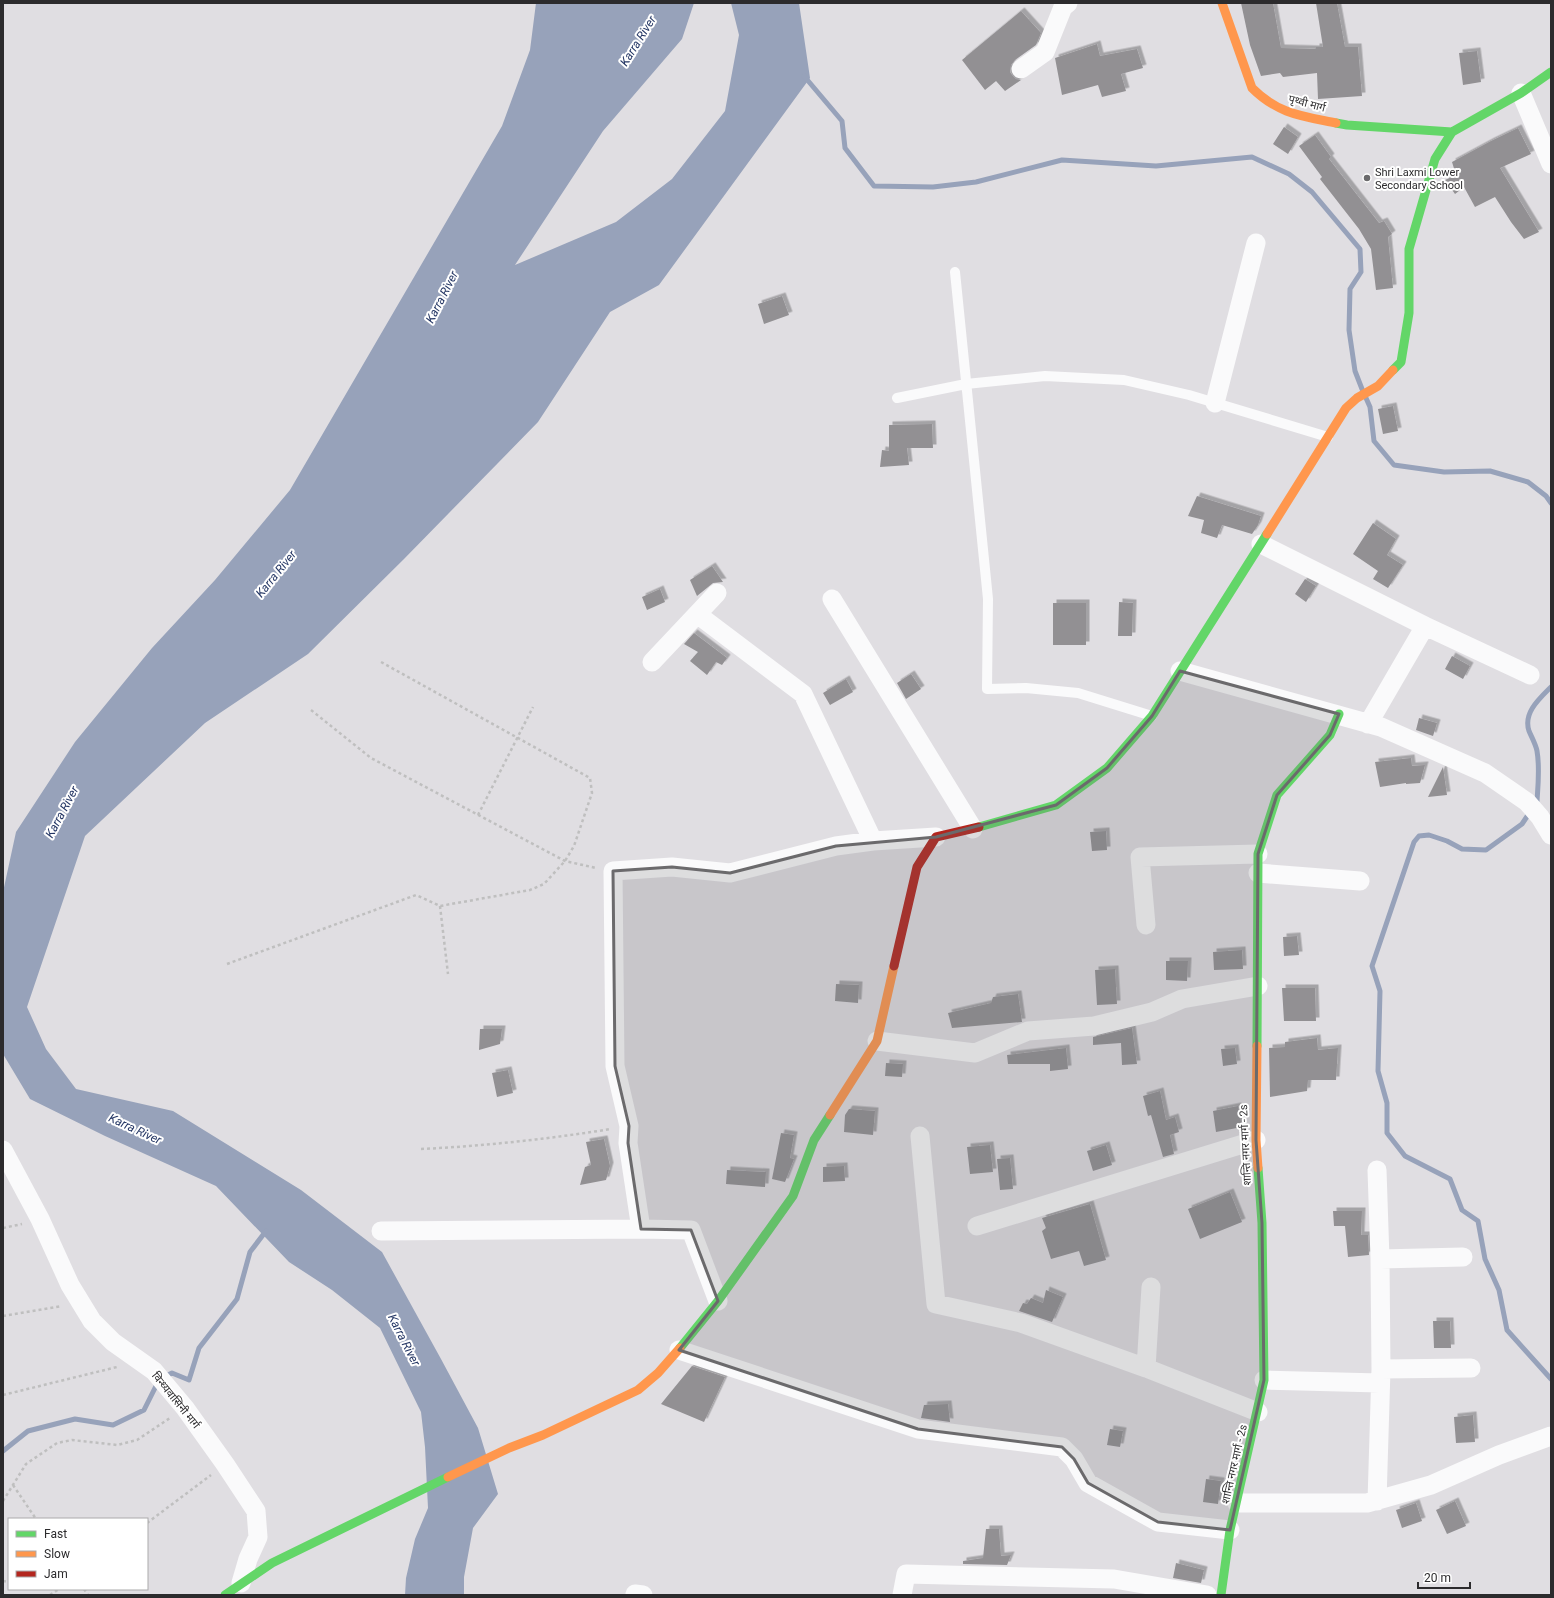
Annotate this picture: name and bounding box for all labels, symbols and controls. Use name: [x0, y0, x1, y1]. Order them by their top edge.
water label: Karra River: [617, 13, 659, 69]
street label: पृथ्वी मार्ग: [1287, 92, 1328, 115]
place label: Shri Laxmi Lower Secondary School: [1375, 166, 1463, 192]
marker: Shri Laxmi Lower Secondary School: [1362, 173, 1372, 183]
water label: Karra River: [423, 268, 461, 325]
water label: Karra River: [253, 547, 300, 600]
water label: Karra River: [43, 783, 82, 840]
street label: शान्ति नगर मार्ग - 2s: [1237, 1104, 1254, 1186]
water label: Karra River: [107, 1111, 164, 1148]
water label: Karra River: [385, 1312, 423, 1369]
street label: विन्ध्यवासिनी मार्ग: [149, 1369, 203, 1432]
street label: शान्ति नगर मार्ग - 2s: [1219, 1423, 1250, 1505]
legend: [8, 1518, 148, 1590]
text: Fast: [44, 1527, 67, 1541]
text: Slow: [44, 1547, 70, 1561]
scale bar: [1418, 1564, 1470, 1590]
text: Jam: [44, 1567, 68, 1581]
text: 20 m: [1424, 1571, 1451, 1585]

